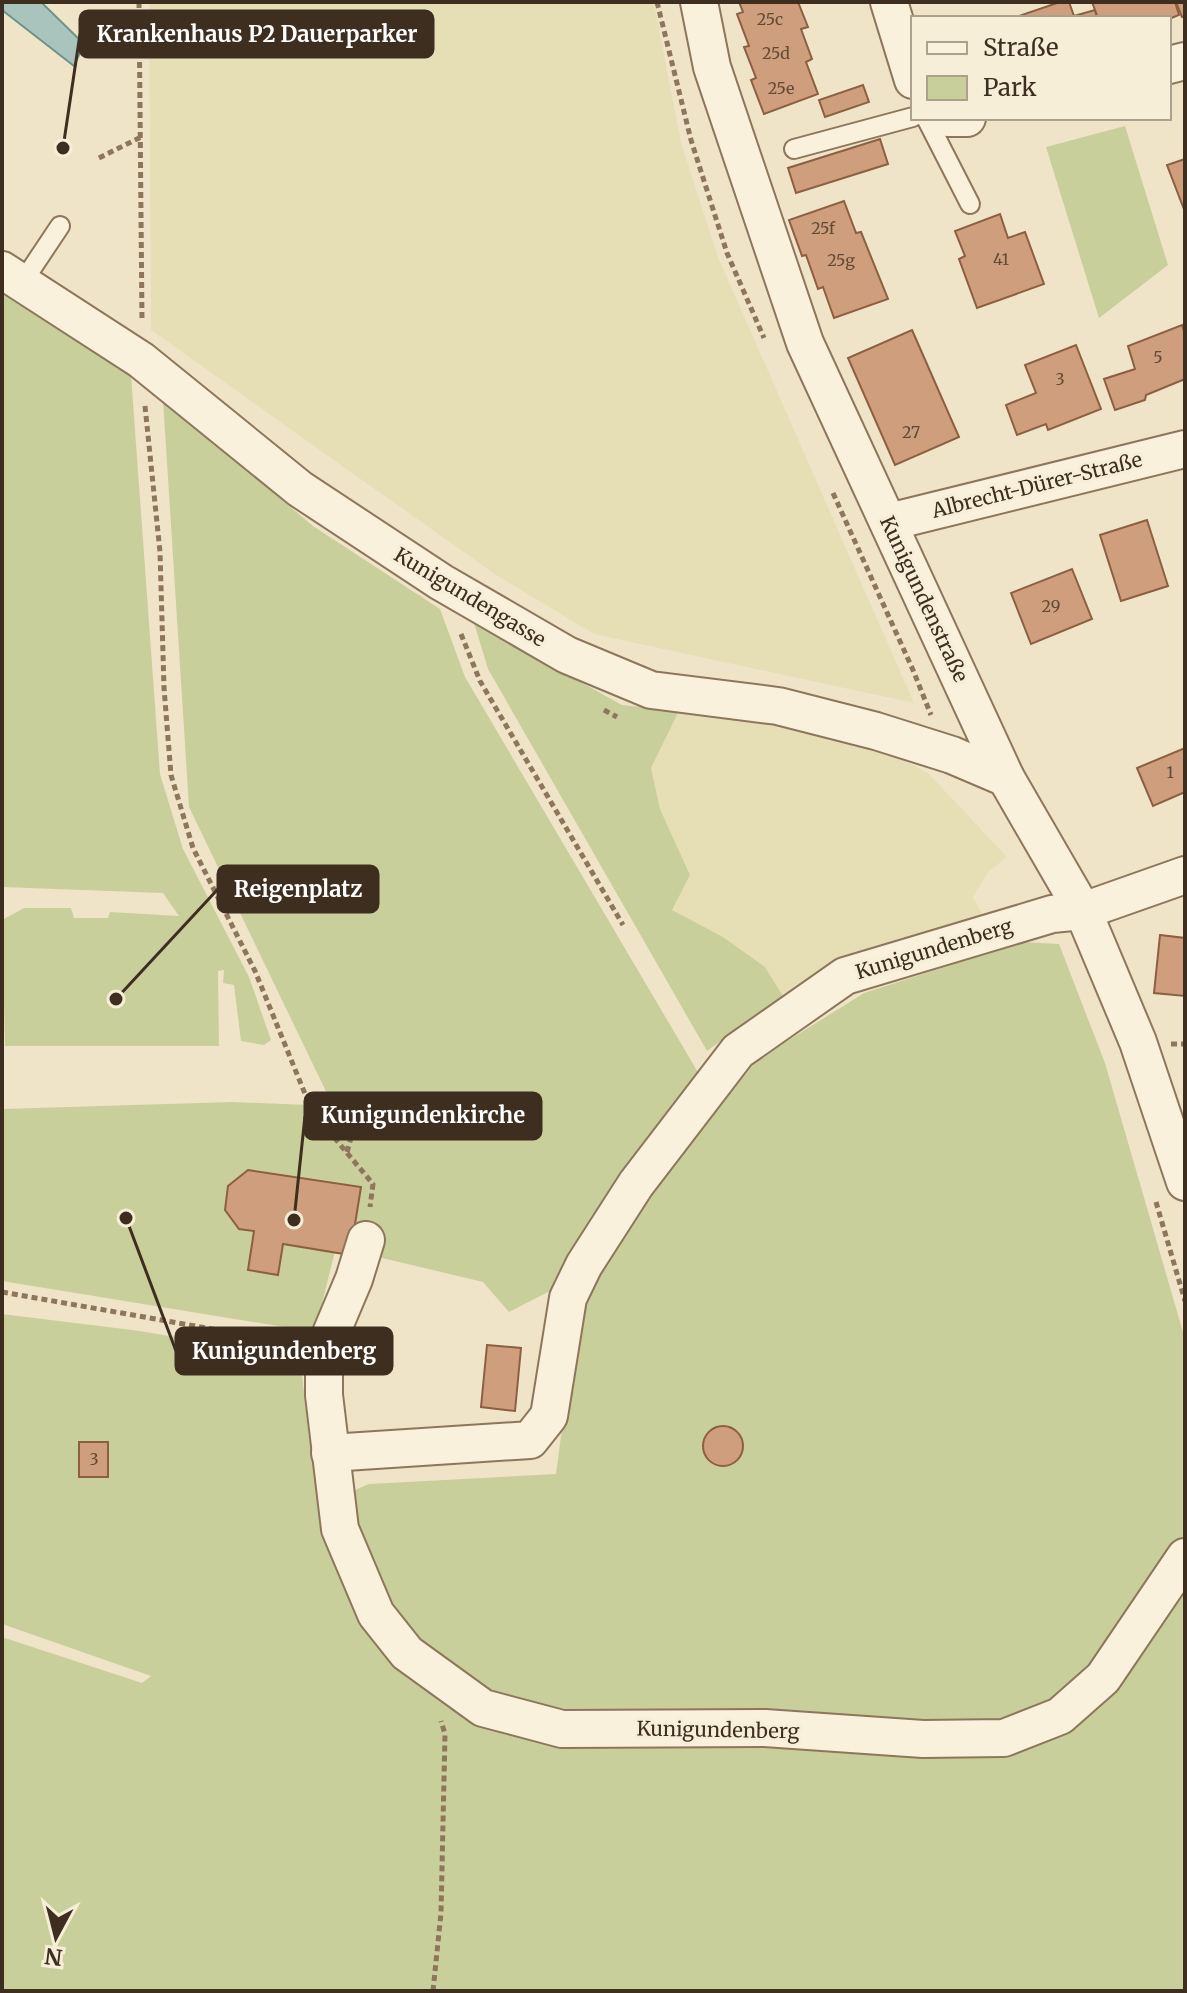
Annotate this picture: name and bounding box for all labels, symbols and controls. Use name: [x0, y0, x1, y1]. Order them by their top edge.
house number: 25c: [757, 9, 783, 29]
callout: Krankenhaus P2 Dauerparker: [80, 11, 433, 57]
legend: [911, 16, 1171, 120]
text: Krankenhaus P2 Dauerparker: [96, 20, 418, 48]
text: Straße: [983, 32, 1058, 63]
house number: 25d: [762, 43, 790, 63]
text: Park: [983, 72, 1037, 103]
house number: 25e: [768, 78, 794, 98]
house number: 25f: [811, 218, 836, 238]
house number: 41: [993, 249, 1009, 269]
house number: 25g: [827, 250, 855, 270]
house number: 5: [1153, 347, 1163, 367]
house number: 3: [1055, 369, 1065, 389]
house number: 27: [902, 422, 920, 442]
street label: Albrecht-Dürer-Straße: [928, 446, 1145, 523]
street label: Kunigundenstraße: [875, 512, 974, 686]
street label: Kunigundengasse: [390, 541, 551, 652]
house number: 29: [1042, 596, 1060, 616]
house number: 1: [1166, 762, 1174, 782]
callout: Reigenplatz: [218, 866, 378, 912]
text: Reigenplatz: [234, 875, 362, 903]
street label: Kunigundenberg: [852, 913, 1015, 984]
callout: Kunigundenkirche: [305, 1093, 541, 1139]
text: Kunigundenkirche: [321, 1101, 525, 1129]
callout: Kunigundenberg: [176, 1328, 392, 1374]
text: Kunigundenberg: [192, 1337, 376, 1365]
house number: 3: [89, 1449, 99, 1469]
street label: Kunigundenberg: [636, 1716, 800, 1743]
north arrow: [16, 1897, 96, 1977]
text: N: [43, 1942, 64, 1972]

